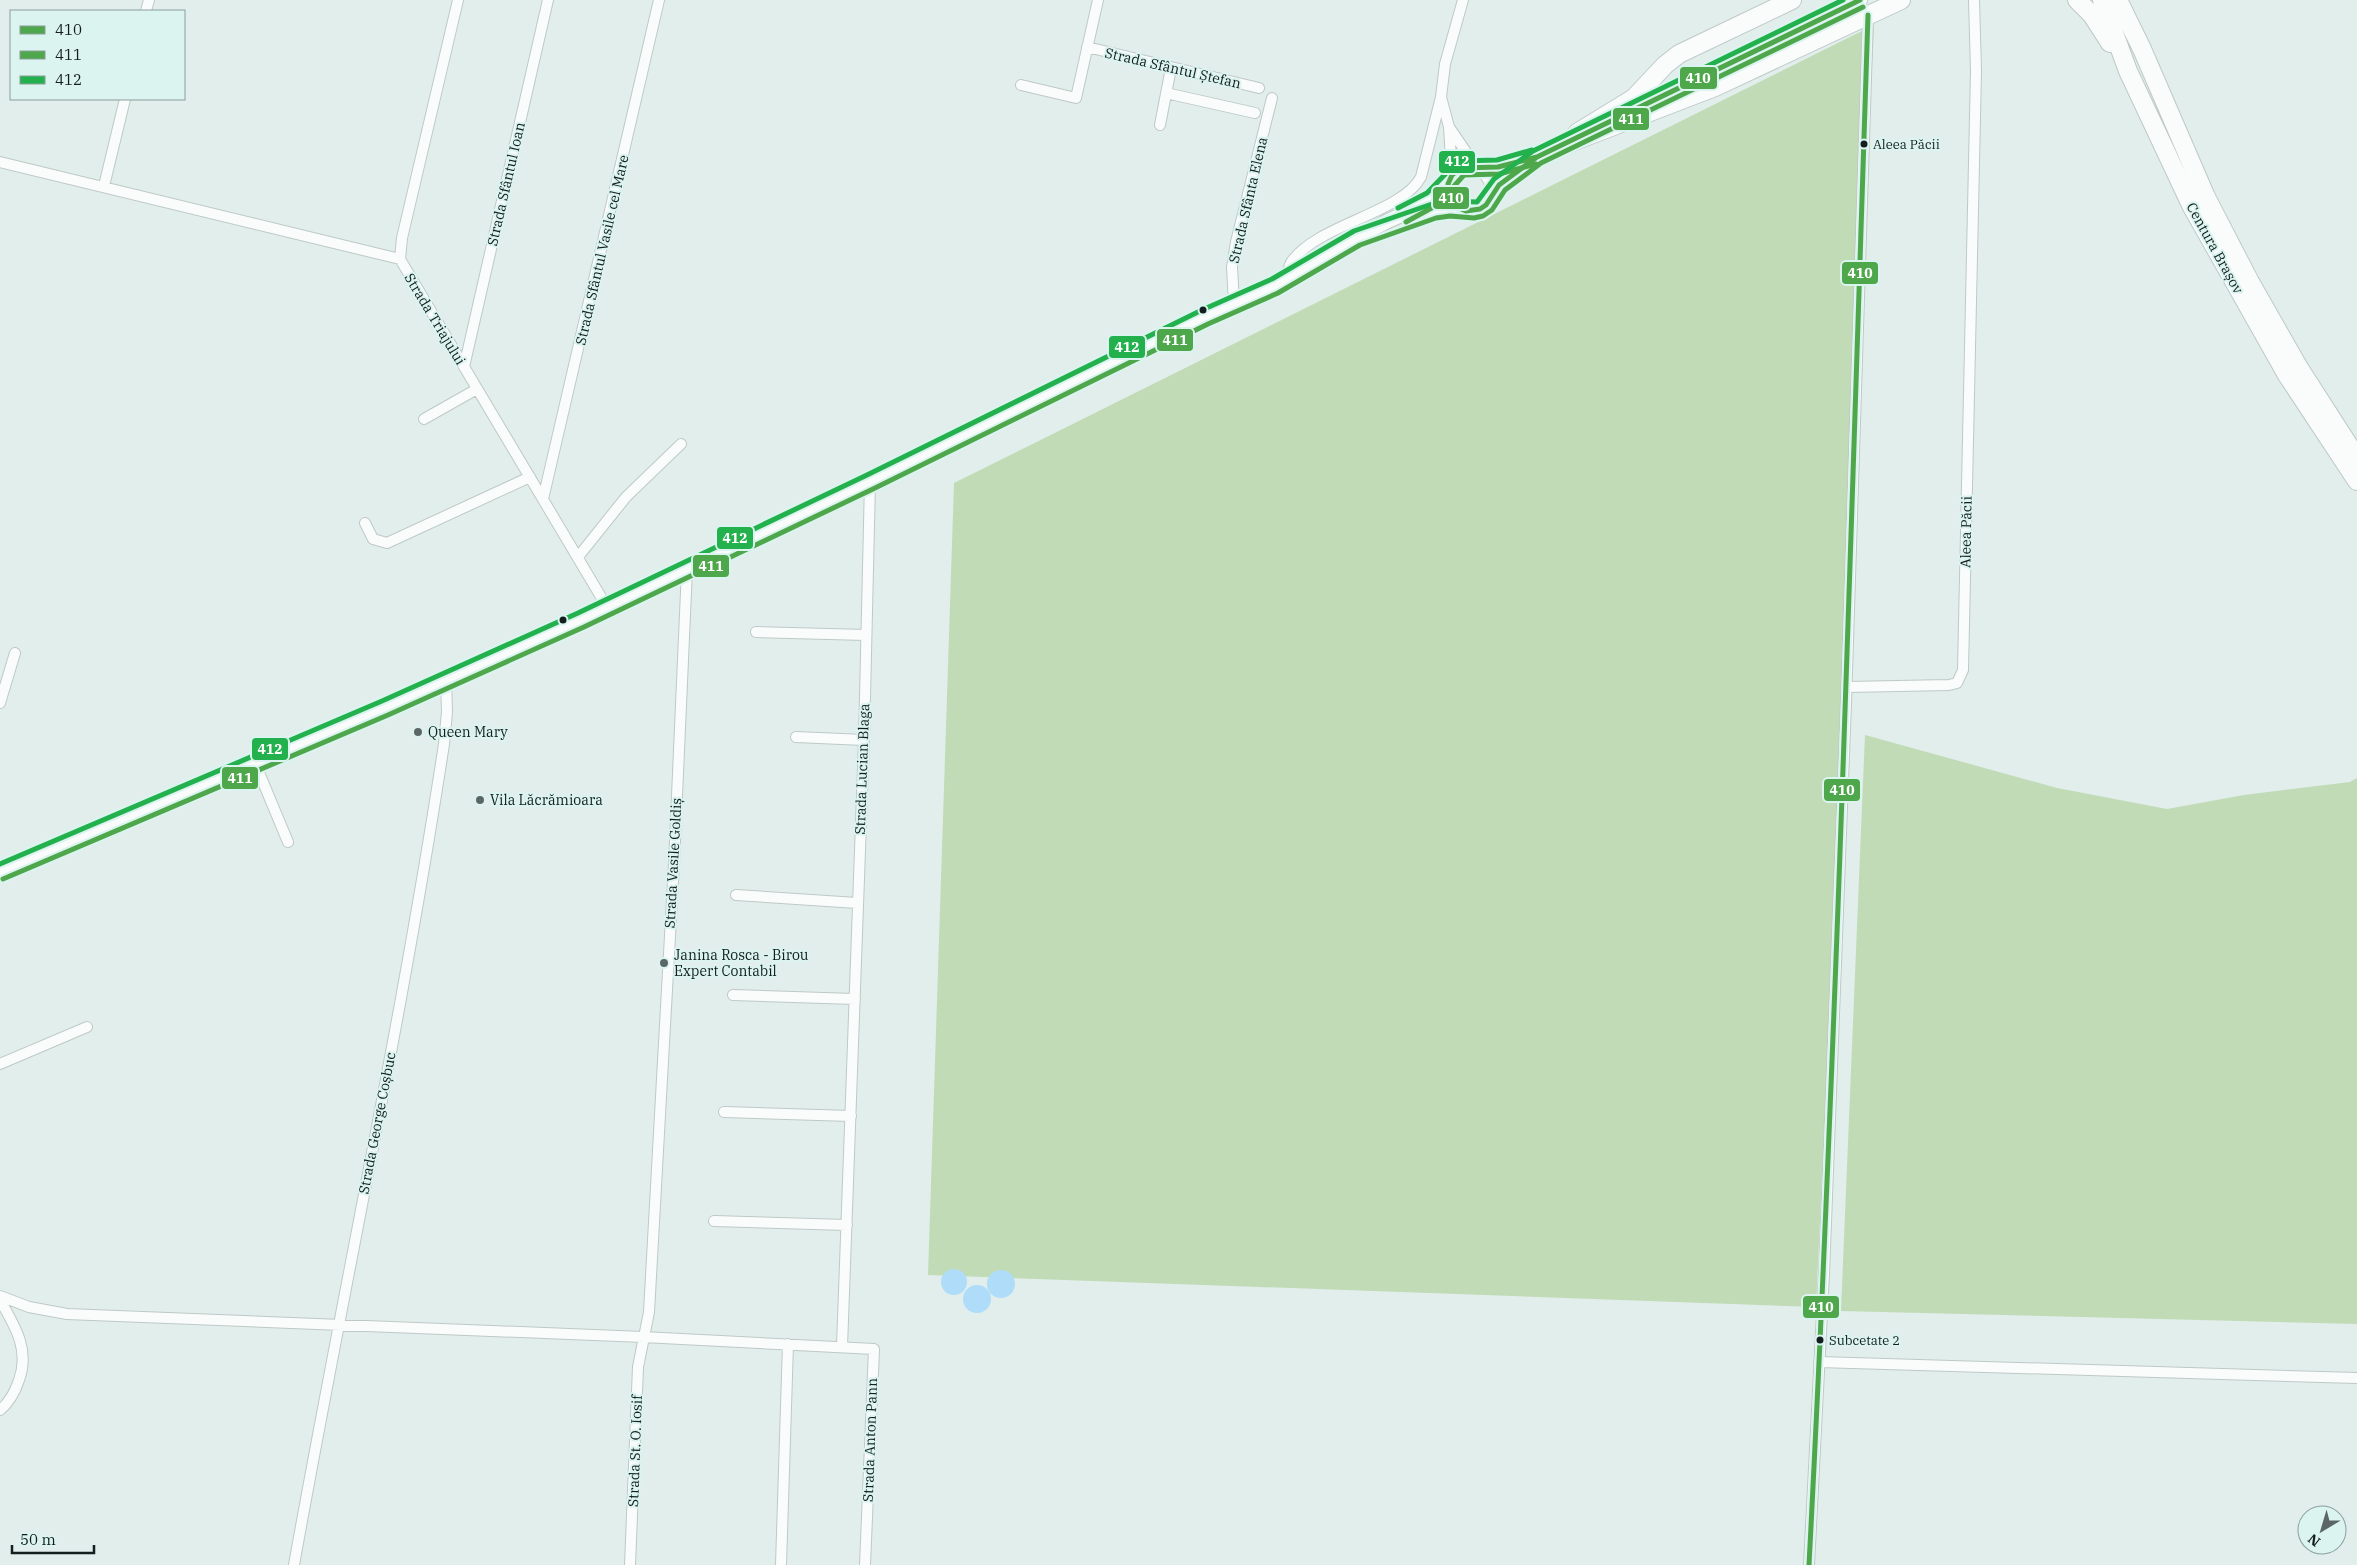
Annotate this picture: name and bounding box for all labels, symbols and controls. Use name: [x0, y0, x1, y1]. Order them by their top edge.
legend: [10, 10, 185, 100]
text: 410: [55, 20, 82, 39]
street label: Strada Sfântul Ștefan: [1103, 44, 1243, 92]
text: 411: [55, 45, 82, 64]
line badge: 410: [1679, 66, 1718, 90]
text: 410: [1685, 69, 1711, 87]
text: 412: [55, 70, 82, 89]
line badge: 411: [1612, 107, 1650, 131]
text: 411: [1618, 110, 1644, 128]
street label: Strada Sfântul Ioan: [483, 120, 529, 248]
street label: Strada Sfânta Elena: [1225, 135, 1271, 265]
place label: Aleea Păcii: [1873, 136, 1940, 153]
marker: Aleea Păcii: [1859, 139, 1869, 149]
line badge: 412: [1438, 150, 1476, 174]
text: 412: [1444, 152, 1470, 170]
street label: Strada Sfântul Vasile cel Mare: [571, 153, 633, 347]
line badge: 410: [1432, 186, 1470, 210]
text: 410: [1438, 189, 1464, 207]
street label: Centura Brașov: [2183, 199, 2248, 297]
line badge: 410: [1841, 261, 1879, 285]
text: 410: [1847, 264, 1873, 282]
street label: Strada Triajului: [401, 270, 469, 368]
unlabelled marker: [1198, 305, 1208, 315]
line badge: 411: [1156, 328, 1194, 352]
text: 411: [1162, 331, 1188, 349]
line badge: 412: [1108, 335, 1146, 359]
text: 412: [1114, 338, 1140, 356]
street label: Aleea Păcii: [1956, 496, 1976, 568]
line badge: 412: [716, 526, 754, 550]
text: 412: [722, 529, 748, 547]
line badge: 411: [692, 554, 730, 578]
text: 411: [698, 557, 724, 575]
unlabelled marker: [558, 615, 568, 625]
street label: Strada Lucian Blaga: [851, 703, 873, 835]
place label: Queen Mary: [428, 723, 508, 741]
marker: Queen Mary: [412, 726, 424, 738]
line badge: 412: [251, 737, 289, 761]
text: 412: [257, 740, 283, 758]
line badge: 411: [221, 766, 259, 790]
text: 411: [227, 769, 253, 787]
line badge: 410: [1823, 778, 1861, 802]
text: 410: [1829, 781, 1855, 799]
place label: Vila Lăcrămioara: [490, 791, 603, 809]
marker: Vila Lăcrămioara: [474, 794, 486, 806]
street label: Strada Vasile Goldiș: [661, 797, 685, 929]
place label: Janina Rosca - Birou Expert Contabil: [674, 946, 809, 980]
marker: Janina Rosca - Birou Expert Contabil: [658, 957, 670, 969]
street label: Strada George Coșbuc: [354, 1050, 400, 1196]
line badge: 410: [1802, 1295, 1840, 1319]
text: 410: [1808, 1298, 1834, 1316]
place label: Subcetate 2: [1829, 1332, 1900, 1349]
marker: Subcetate 2: [1815, 1335, 1825, 1345]
street label: Strada Anton Pann: [859, 1378, 881, 1502]
street label: Strada St. O. Iosif: [624, 1393, 646, 1507]
north arrow: [2297, 1505, 2347, 1555]
scale bar: [12, 1522, 95, 1554]
text: 50 m: [20, 1530, 56, 1549]
text: N: [2304, 1530, 2324, 1551]

